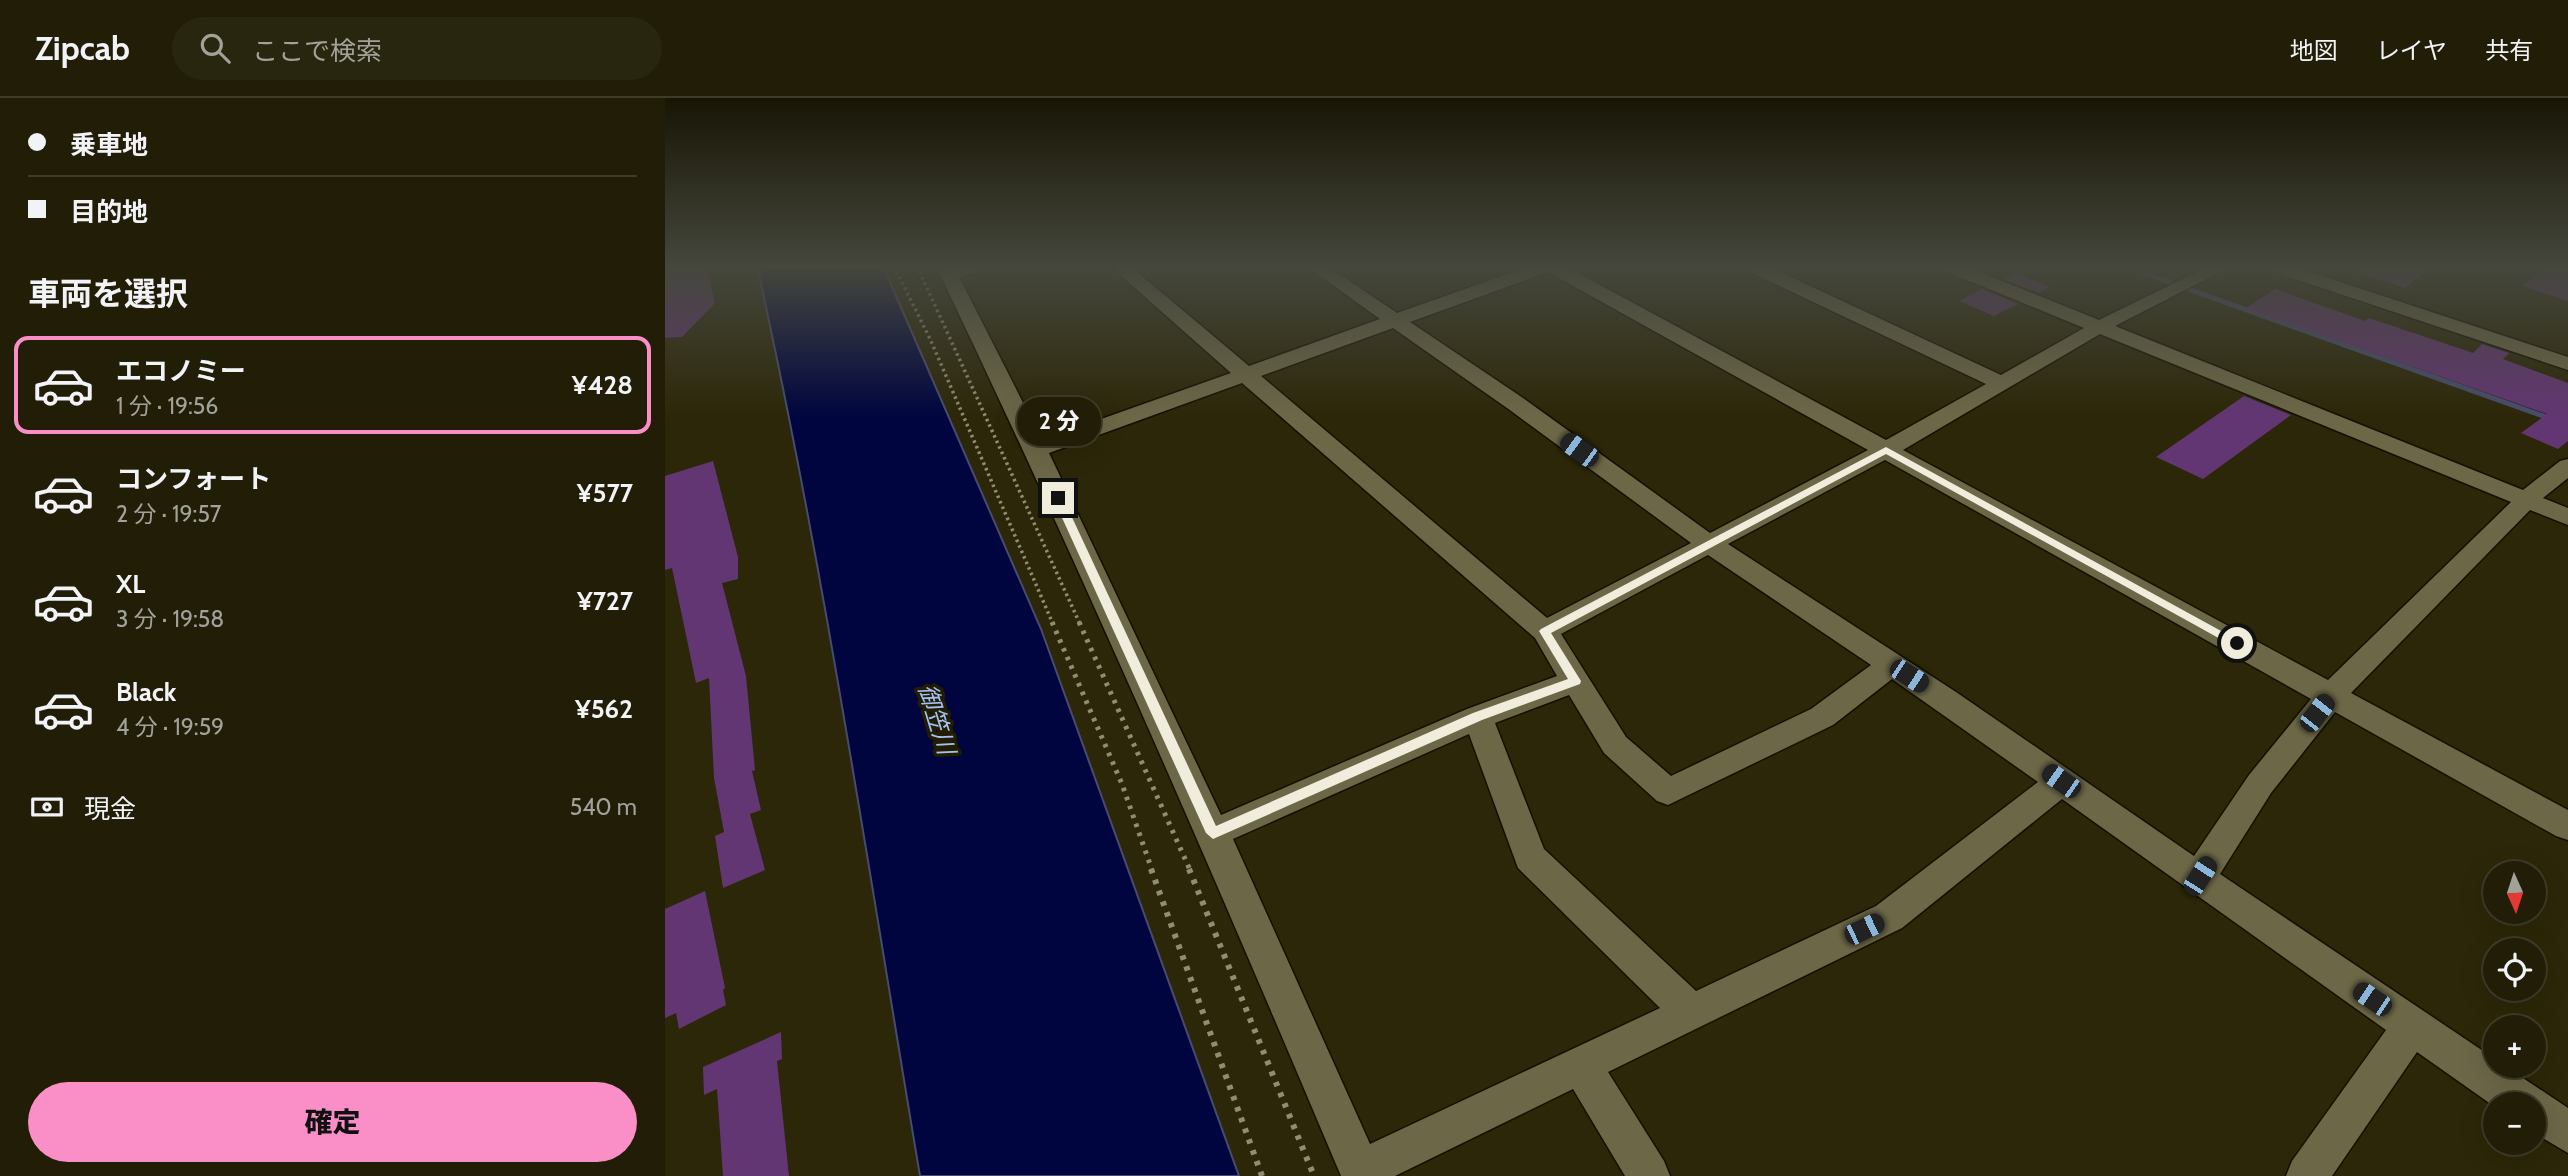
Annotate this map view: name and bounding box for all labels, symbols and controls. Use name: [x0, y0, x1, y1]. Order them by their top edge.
search box: [172, 17, 662, 80]
text: Zipcab: [35, 28, 130, 68]
icon: search: [196, 29, 234, 67]
text: ここで検索: [252, 35, 382, 67]
text: 地図: [2290, 36, 2338, 65]
text: レイヤ: [2376, 36, 2447, 65]
text: 共有: [2485, 36, 2533, 65]
text: 乗車地: [70, 129, 148, 161]
text: 目的地: [70, 196, 148, 228]
text: 車両を選択: [28, 274, 188, 313]
icon: car: [32, 354, 95, 417]
text: エコノミー: [116, 355, 246, 387]
text: ¥428: [572, 369, 633, 401]
text: 1 分 · 19:56: [116, 392, 218, 420]
callout: 2 分: [1016, 396, 1100, 446]
text: 2 分: [1039, 407, 1079, 435]
car: [1556, 429, 1603, 471]
icon: car: [32, 462, 95, 525]
text: コンフォート: [116, 463, 271, 495]
text: ¥577: [577, 477, 633, 509]
route end: [1042, 482, 1074, 514]
text: 2 分 · 19:57: [116, 500, 221, 528]
text: XL: [116, 568, 145, 600]
icon: car: [32, 570, 95, 633]
text: ¥727: [577, 585, 633, 617]
text: 3 分 · 19:58: [116, 605, 224, 633]
route start: [2221, 627, 2253, 659]
car: [1886, 656, 1933, 696]
text: Black: [116, 676, 176, 708]
icon: car: [32, 678, 95, 741]
water label: 御笠川: [913, 680, 962, 761]
car: [2296, 690, 2339, 736]
text: ¥562: [575, 693, 633, 725]
text: 4 分 · 19:59: [116, 713, 224, 741]
car: [2038, 760, 2085, 802]
icon: cash: [28, 788, 66, 826]
text: 現金: [84, 793, 136, 825]
text: 540 m: [570, 793, 637, 821]
car: [2180, 853, 2221, 899]
north arrow: [2483, 861, 2546, 924]
map controls: [2483, 861, 2546, 1155]
car: [1841, 910, 1888, 948]
button: locate: [2483, 938, 2546, 1001]
car: [2349, 979, 2396, 1019]
button: +: [2483, 1015, 2546, 1078]
button: 確定: [28, 1082, 637, 1162]
button: −: [2483, 1092, 2546, 1155]

